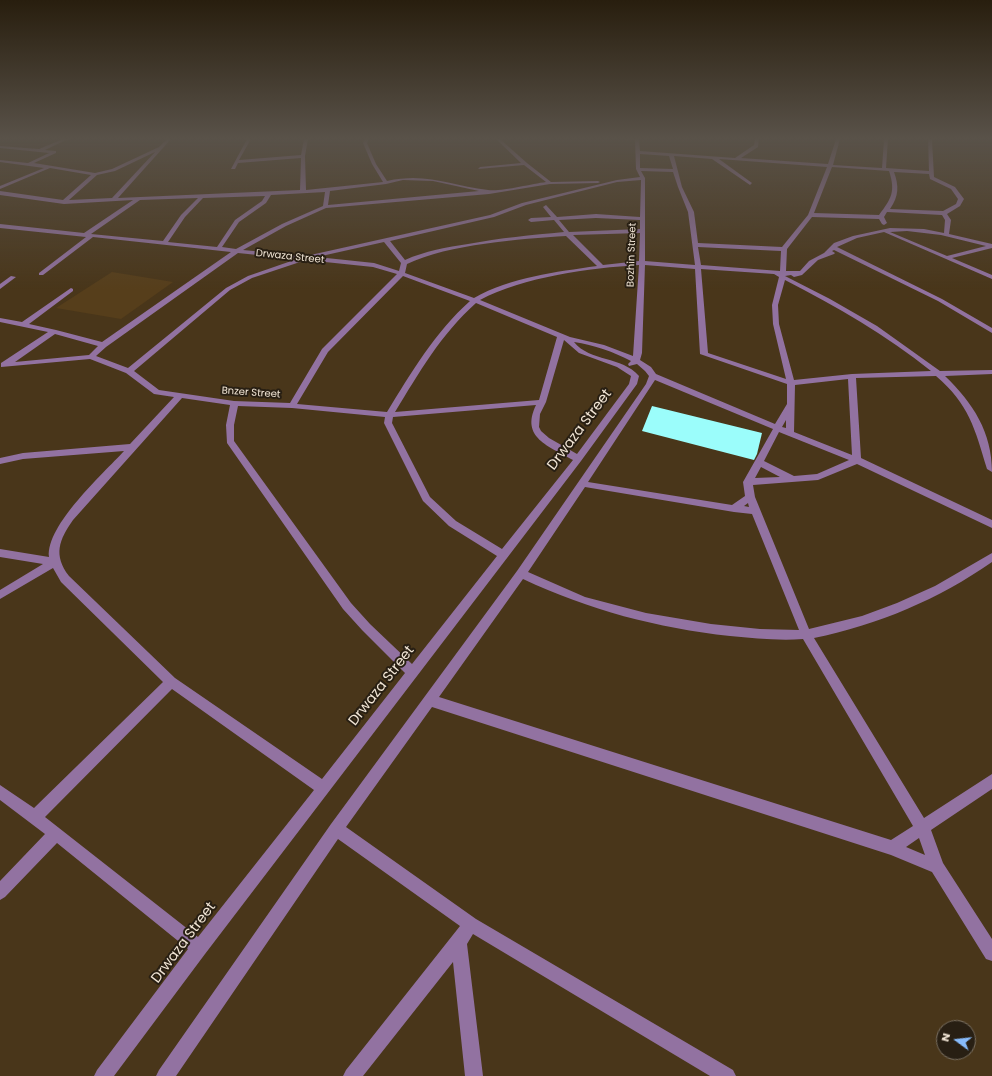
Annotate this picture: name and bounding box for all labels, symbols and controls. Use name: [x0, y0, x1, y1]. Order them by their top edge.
street label: Bozhin Street: [625, 223, 639, 287]
street label: Drwaza Street: [255, 247, 325, 267]
street label: Bnzer Street: [221, 385, 281, 401]
street label: Drwaza Street: [544, 386, 616, 474]
street label: Drwaza Street: [346, 643, 418, 729]
street label: Drwaza Street: [148, 899, 220, 987]
north arrow: [936, 1020, 976, 1060]
text: N: [937, 1031, 954, 1043]

